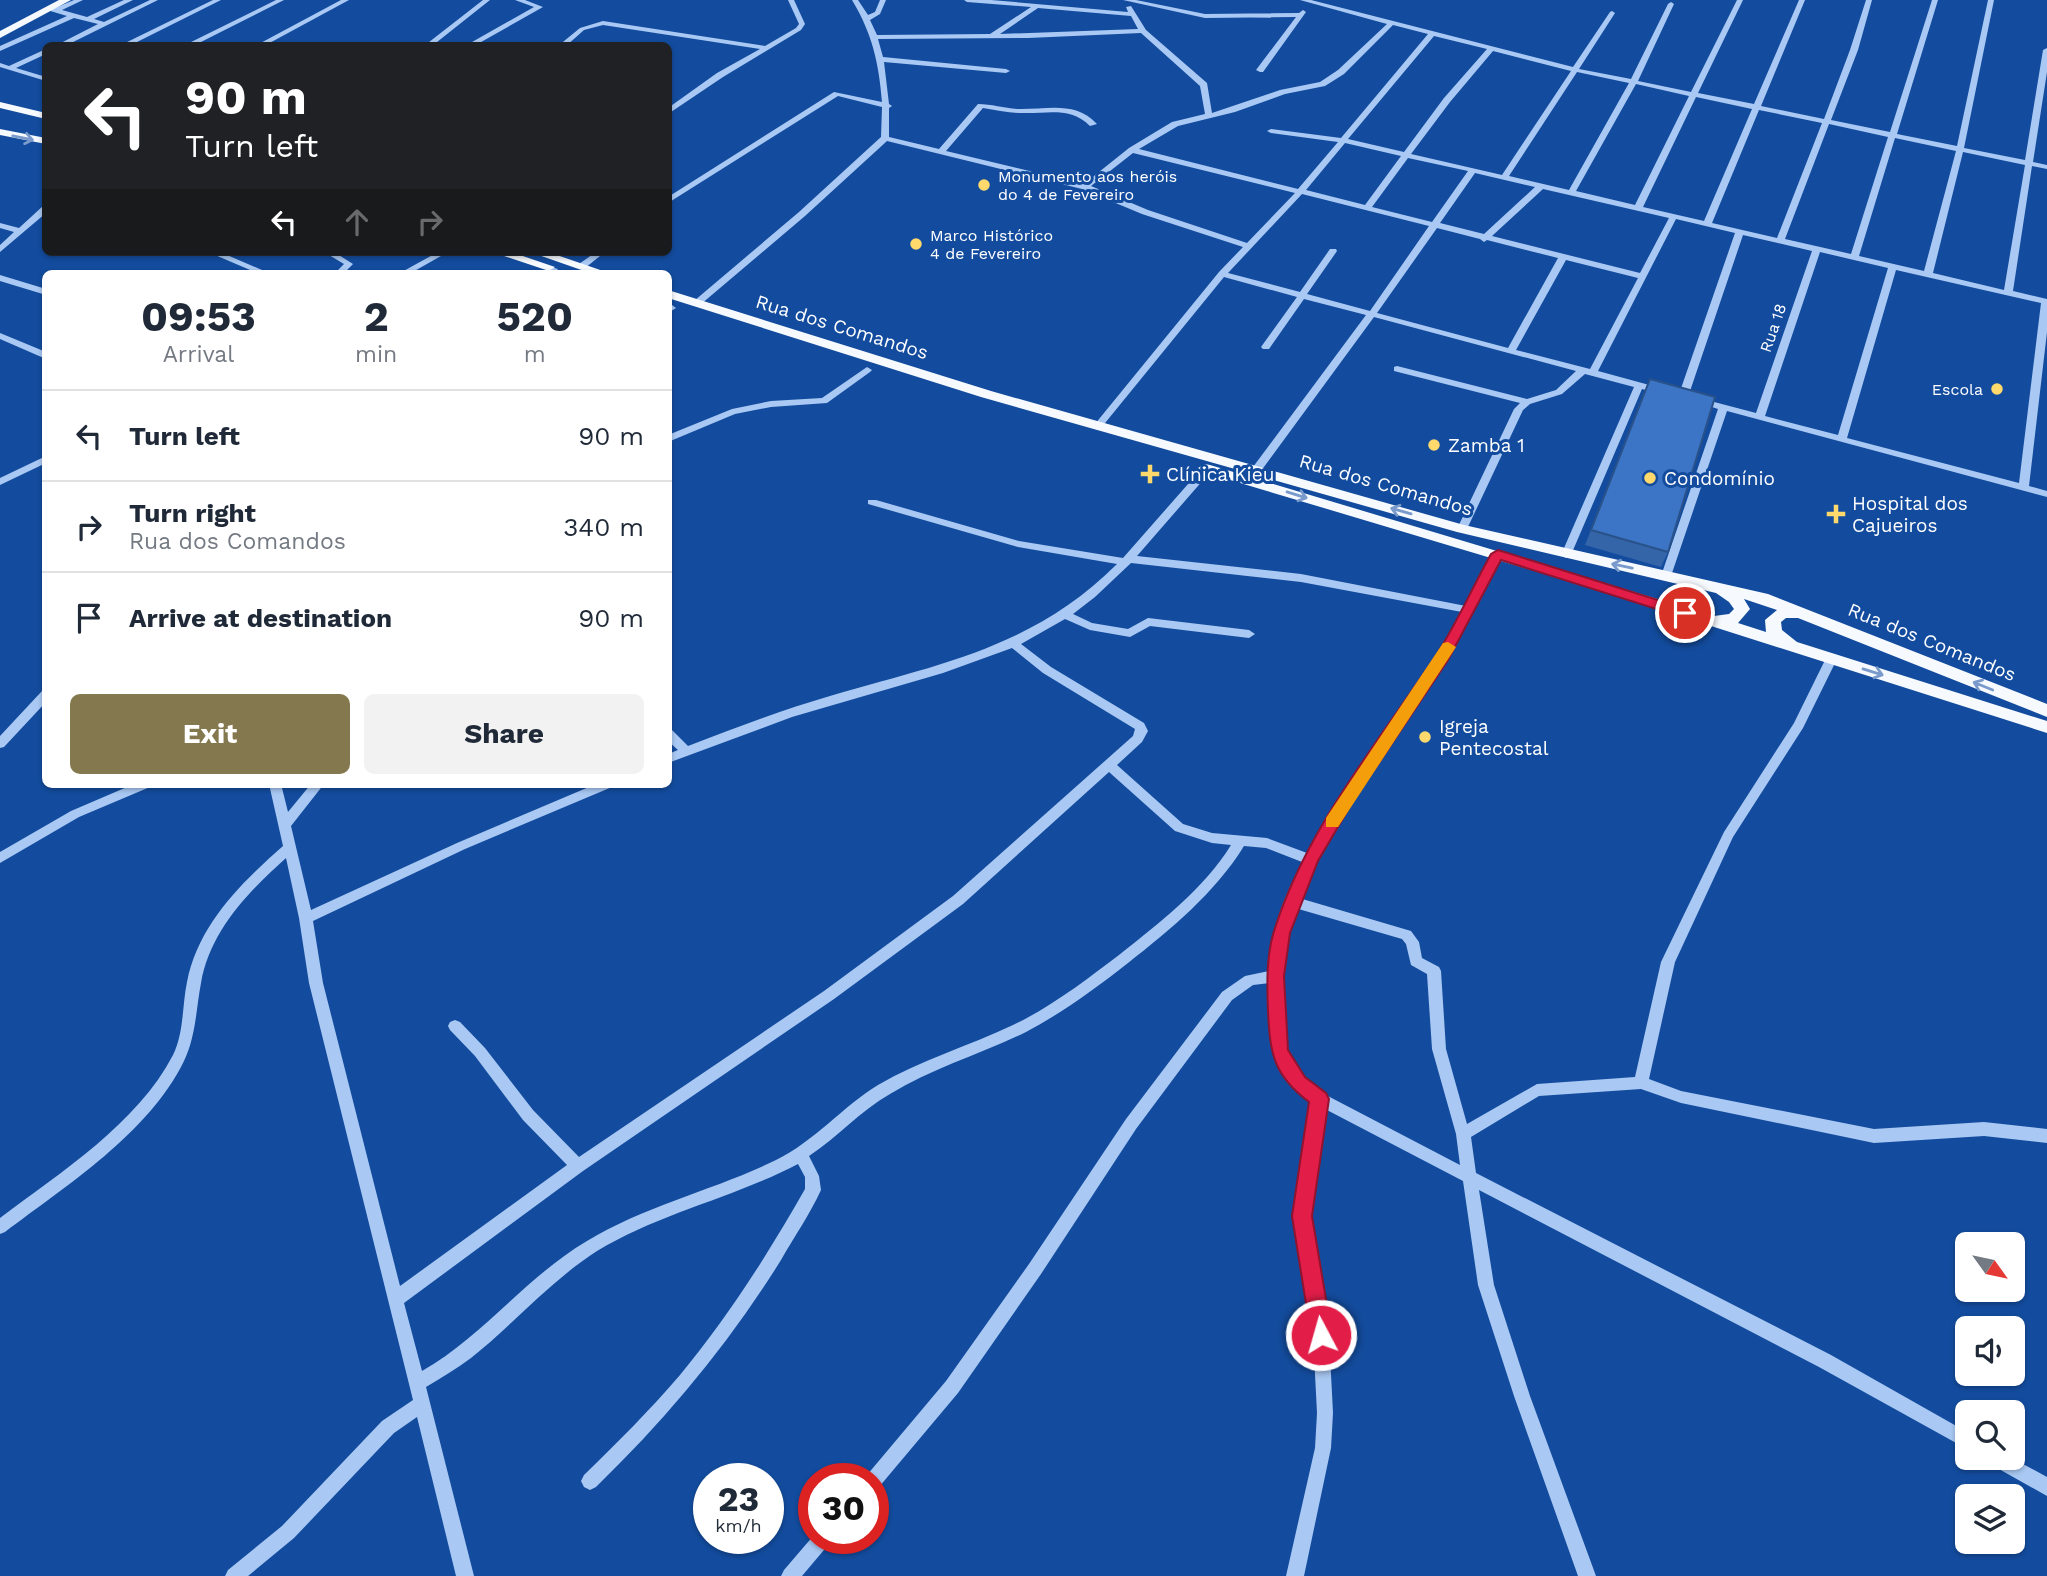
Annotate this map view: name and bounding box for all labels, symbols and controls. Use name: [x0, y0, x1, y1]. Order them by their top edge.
text: 90 m: [185, 68, 307, 126]
icon: left: [70, 70, 161, 161]
text: Turn left: [185, 127, 318, 165]
one-way arrow: [11, 131, 34, 145]
place label: Monumento aos heróis do 4 de Fevereiro: [998, 167, 1177, 204]
marker: Monumento aos heróis do 4 de Fevereiro: [976, 177, 992, 193]
icon: left: [265, 203, 303, 241]
icon: ahead: [338, 203, 376, 241]
icon: right: [411, 203, 449, 241]
place label: Marco Histórico 4 de Fevereiro: [930, 226, 1053, 263]
marker: Marco Histórico 4 de Fevereiro: [908, 236, 924, 252]
street label: Rua dos Comandos: [753, 290, 931, 364]
text: 09:53: [141, 292, 256, 341]
text: 2: [364, 292, 389, 341]
text: 520: [496, 292, 573, 341]
street label: Rua 18: [1756, 301, 1790, 355]
text: Arrival: [163, 341, 234, 368]
text: min: [355, 341, 397, 368]
text: m: [524, 341, 546, 368]
place label: Escola: [1932, 380, 1983, 399]
marker: Escola: [1989, 381, 2005, 397]
icon: left: [70, 417, 108, 455]
text: Turn left: [129, 421, 240, 451]
text: 90 m: [578, 421, 644, 451]
place label: Zamba 1: [1448, 434, 1525, 457]
marker: Zamba 1: [1426, 437, 1442, 453]
street label: Rua dos Comandos: [1297, 449, 1475, 521]
place label: Clínica Kieu: [1166, 463, 1274, 486]
marker: Clínica Kieu: [1140, 464, 1160, 484]
place label: Condomínio: [1664, 467, 1775, 490]
marker: Condomínio: [1642, 470, 1658, 486]
one-way arrow: [1286, 489, 1308, 502]
place label: Hospital dos Cajueiros: [1852, 492, 1968, 537]
text: Turn right: [129, 498, 256, 528]
one-way arrow: [1390, 504, 1412, 517]
marker: Hospital dos Cajueiros: [1826, 504, 1846, 524]
icon: right: [70, 508, 108, 546]
text: 340 m: [563, 512, 644, 542]
text: Rua dos Comandos: [129, 528, 346, 555]
one-way arrow: [1611, 559, 1634, 573]
pin: [1655, 583, 1715, 643]
icon: arrive: [1666, 594, 1704, 632]
street label: Rua dos Comandos: [1845, 598, 2019, 686]
icon: arrive: [70, 599, 108, 637]
text: Arrive at destination: [129, 603, 392, 633]
text: 90 m: [578, 603, 644, 633]
one-way arrow: [1861, 666, 1883, 679]
one-way arrow: [1973, 679, 1995, 692]
button: Exit: [70, 694, 350, 774]
button: Share: [364, 694, 644, 774]
place label: Igreja Pentecostal: [1439, 715, 1549, 760]
marker: Igreja Pentecostal: [1417, 729, 1433, 745]
north arrow: [1955, 1232, 2025, 1302]
map controls: [1955, 1232, 2025, 1554]
position arrow: [1284, 1298, 1358, 1372]
button: sound: [1955, 1316, 2025, 1386]
button: search: [1955, 1400, 2025, 1470]
speed limit sign: 30: [798, 1463, 889, 1554]
text: 23: [718, 1478, 759, 1520]
button: layers: [1955, 1484, 2025, 1554]
text: km/h: [715, 1515, 762, 1536]

